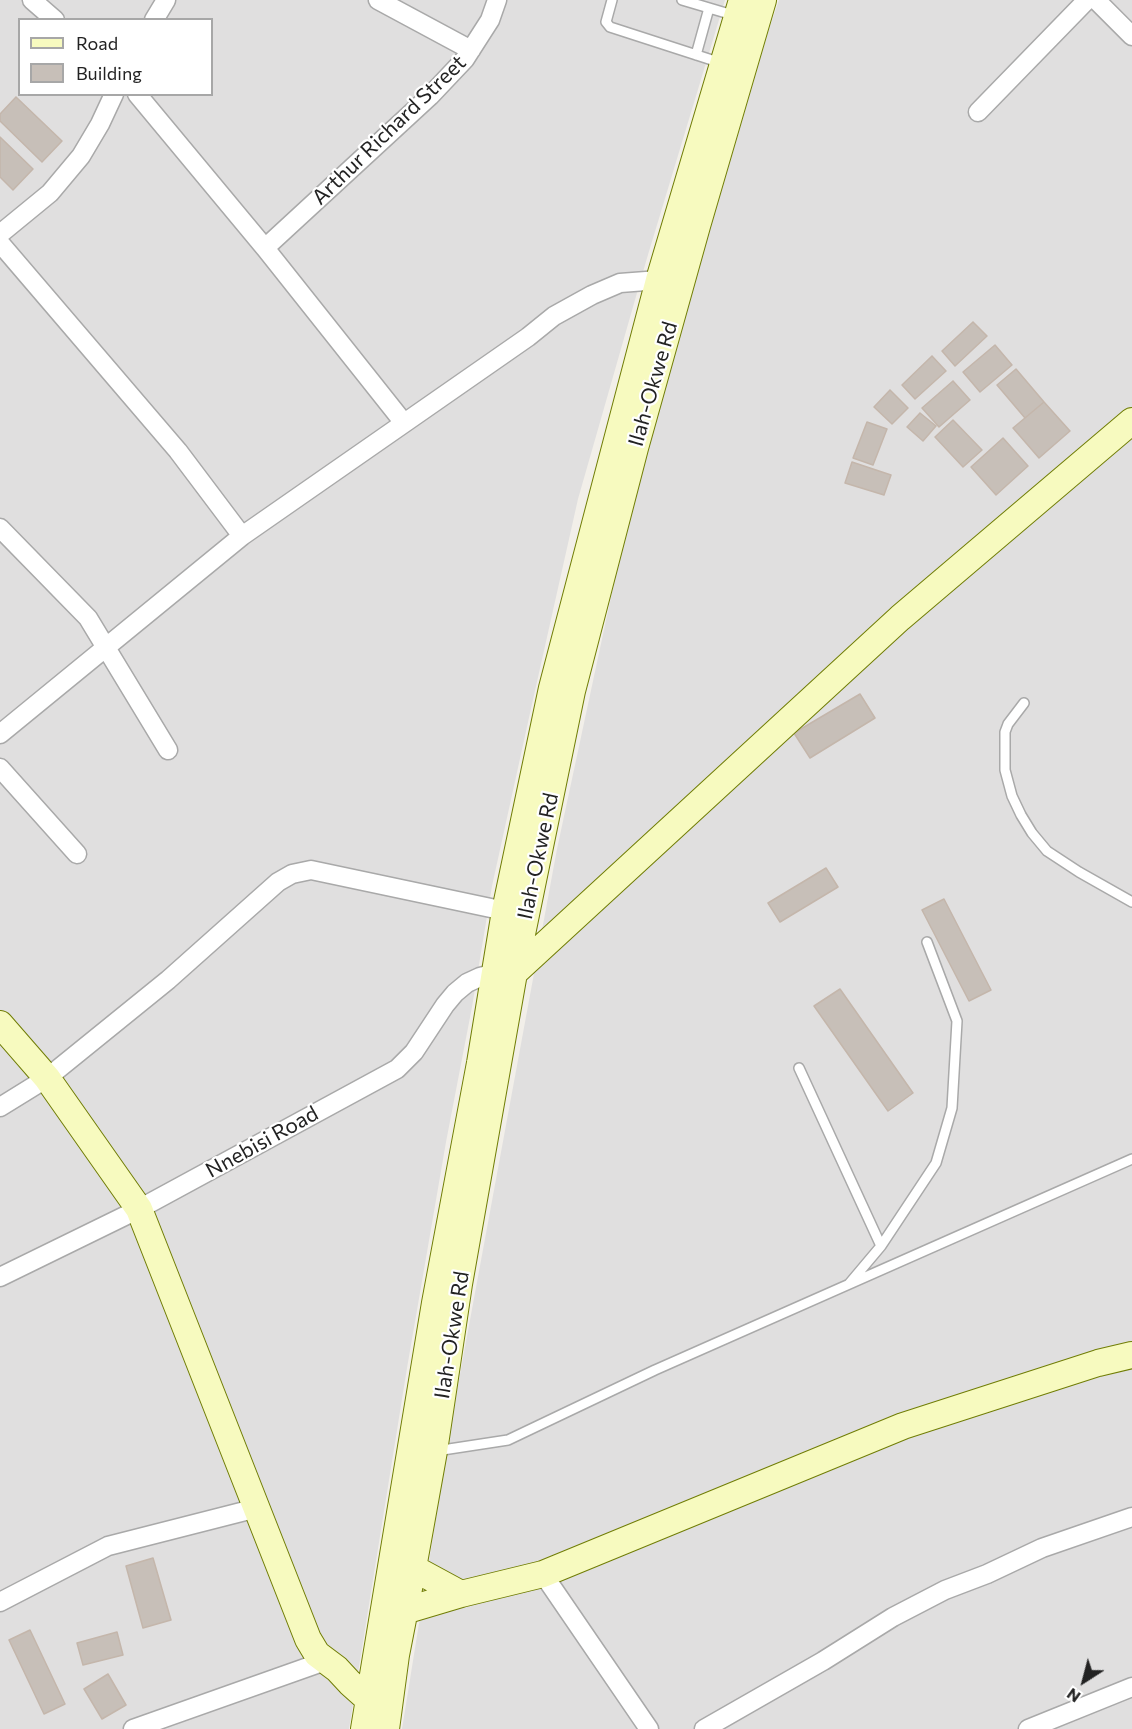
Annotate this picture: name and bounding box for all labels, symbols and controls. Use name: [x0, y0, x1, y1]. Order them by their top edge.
legend: [18, 18, 213, 96]
text: Road: [76, 32, 118, 54]
street label: Arthur Richard Street: [307, 50, 471, 210]
text: Building: [76, 62, 142, 84]
street label: Ilah-Okwe Rd: [623, 319, 683, 449]
street label: Ilah-Okwe Rd: [512, 790, 564, 922]
street label: Nnebisi Road: [201, 1101, 323, 1183]
street label: Ilah-Okwe Rd: [429, 1269, 475, 1401]
north arrow: [1054, 1651, 1114, 1711]
text: N: [1063, 1685, 1084, 1707]

